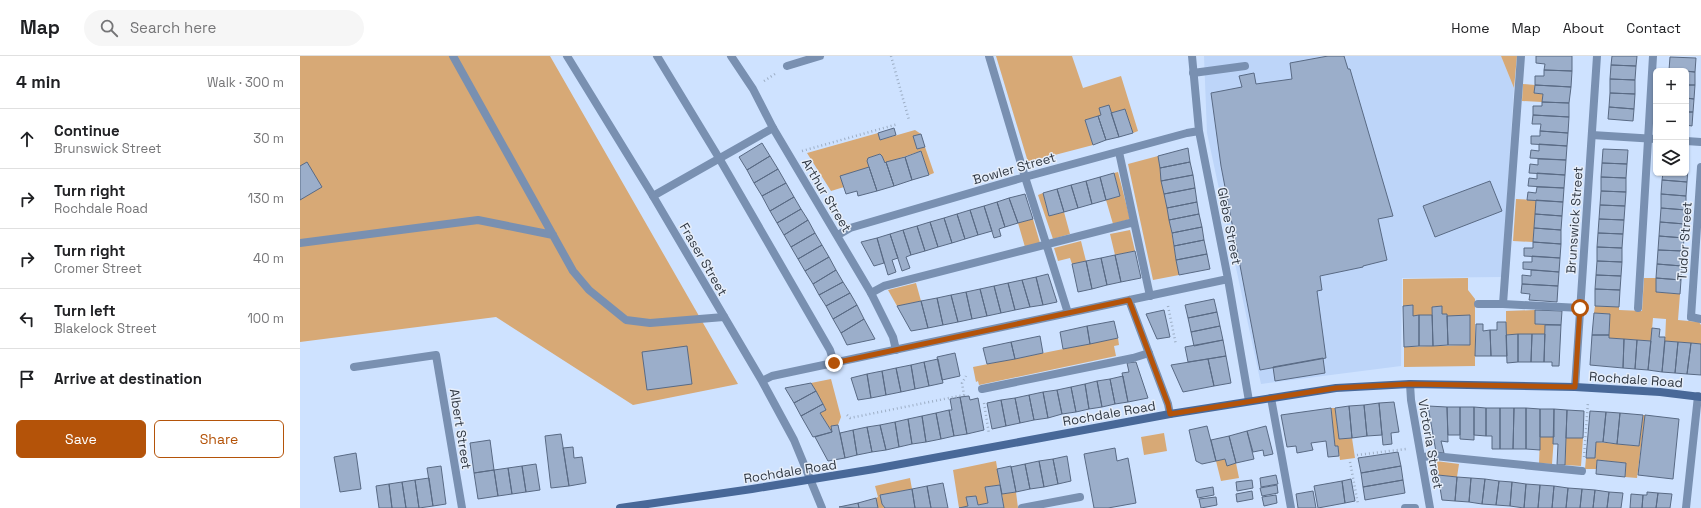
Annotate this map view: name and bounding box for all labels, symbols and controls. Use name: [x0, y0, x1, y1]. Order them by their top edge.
search box: [84, 10, 364, 46]
text: Map: [20, 15, 60, 40]
icon: search: [98, 17, 120, 39]
text: Search here: [130, 18, 216, 37]
text: Home: [1451, 19, 1489, 37]
text: Map: [1511, 19, 1541, 37]
text: About: [1563, 19, 1604, 37]
text: Contact: [1626, 19, 1681, 37]
map controls: [1653, 68, 1689, 176]
button: +: [1653, 68, 1689, 104]
text: 4 min: [16, 71, 61, 93]
text: Walk · 300 m: [207, 74, 284, 91]
button: −: [1653, 104, 1689, 140]
text: Continue: [54, 121, 120, 140]
icon: ahead: [16, 128, 38, 150]
text: 30 m: [253, 130, 284, 147]
text: Brunswick Street: [54, 140, 162, 157]
button: layers: [1653, 140, 1689, 176]
street label: Bowler Street: [971, 148, 1058, 188]
street label: Arthur Street: [798, 155, 855, 235]
street label: Brunswick Street: [1562, 166, 1587, 274]
text: Turn right: [54, 181, 125, 200]
street label: Glebe Street: [1214, 186, 1245, 266]
icon: right: [16, 188, 38, 210]
text: 130 m: [248, 190, 284, 207]
text: Rochdale Road: [54, 200, 148, 217]
street label: Tudor Street: [1673, 201, 1696, 281]
street label: Fraser Street: [676, 220, 731, 299]
text: Turn right: [54, 241, 125, 260]
icon: right: [16, 248, 38, 270]
text: 40 m: [253, 250, 284, 267]
text: Cromer Street: [54, 260, 142, 277]
route start: [1571, 299, 1589, 317]
text: Turn left: [54, 301, 116, 320]
icon: left: [16, 308, 38, 330]
text: 100 m: [247, 310, 284, 327]
text: Blakelock Street: [54, 320, 157, 337]
route end: [825, 354, 843, 372]
icon: arrive: [16, 368, 38, 390]
street label: Rochdale Road: [1589, 368, 1683, 391]
text: Arrive at destination: [54, 369, 202, 388]
street label: Albert Street: [446, 388, 475, 471]
street label: Rochdale Road: [1061, 397, 1157, 430]
street label: Victoria Street: [1414, 398, 1447, 490]
button: Save: [16, 420, 146, 458]
button: Share: [154, 420, 284, 458]
street label: Rochdale Road: [742, 456, 838, 487]

